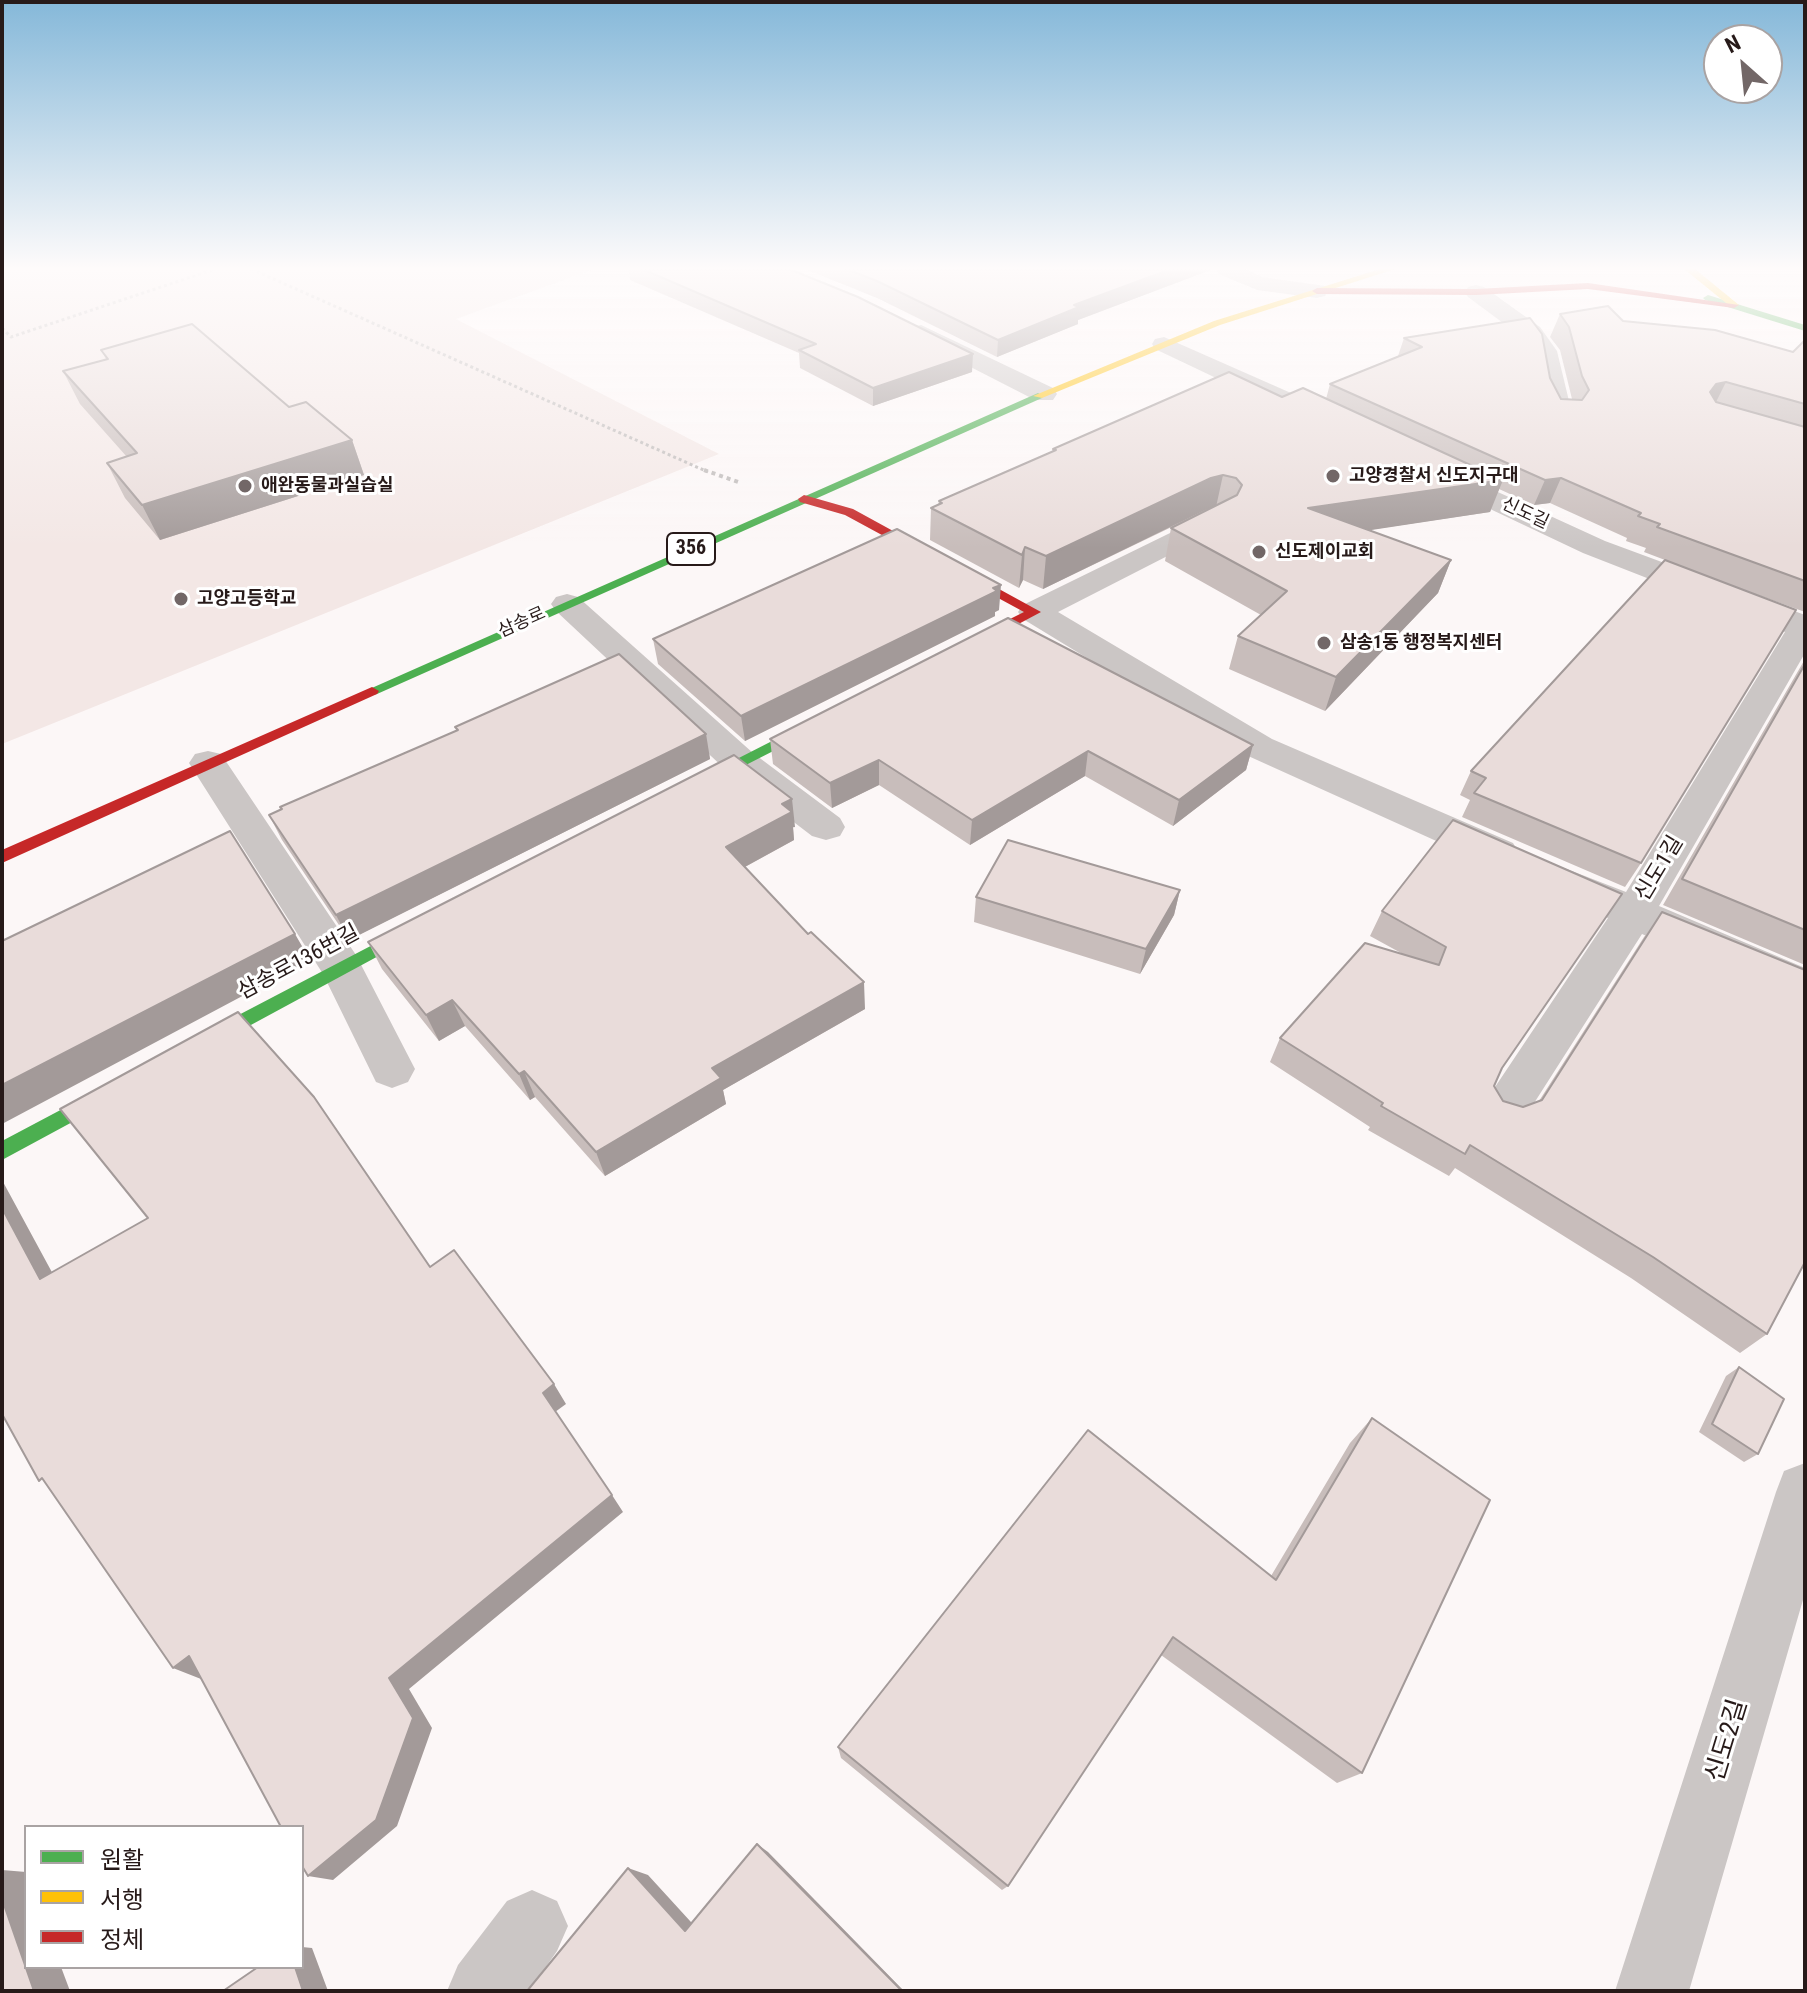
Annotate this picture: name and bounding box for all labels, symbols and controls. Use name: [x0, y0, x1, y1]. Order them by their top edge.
north arrow: [1703, 24, 1783, 104]
text: N: [1721, 30, 1744, 58]
place label: 고양경찰서 신도지구대: [1349, 465, 1519, 487]
marker: 고양경찰서 신도지구대: [1324, 467, 1342, 485]
place label: 애완동물과실습실: [261, 475, 393, 497]
marker: 애완동물과실습실: [236, 477, 254, 495]
street label: 신도길: [1498, 494, 1552, 534]
road number: 356: [667, 533, 715, 565]
place label: 신도제이교회: [1275, 541, 1374, 563]
marker: 신도제이교회: [1250, 543, 1268, 561]
place label: 고양고등학교: [197, 588, 296, 610]
marker: 고양고등학교: [172, 590, 190, 608]
street label: 삼송로: [495, 603, 549, 643]
place label: 삼송1동 행정복지센터: [1340, 632, 1502, 654]
marker: 삼송1동 행정복지센터: [1315, 634, 1333, 652]
street label: 신도1길: [1630, 832, 1690, 906]
street label: 삼송로136번길: [234, 920, 364, 1006]
street label: 신도2길: [1701, 1696, 1755, 1786]
legend: [24, 1825, 304, 1969]
text: 원활: [100, 1846, 144, 1874]
text: 서행: [100, 1886, 144, 1914]
text: 정체: [100, 1926, 144, 1954]

